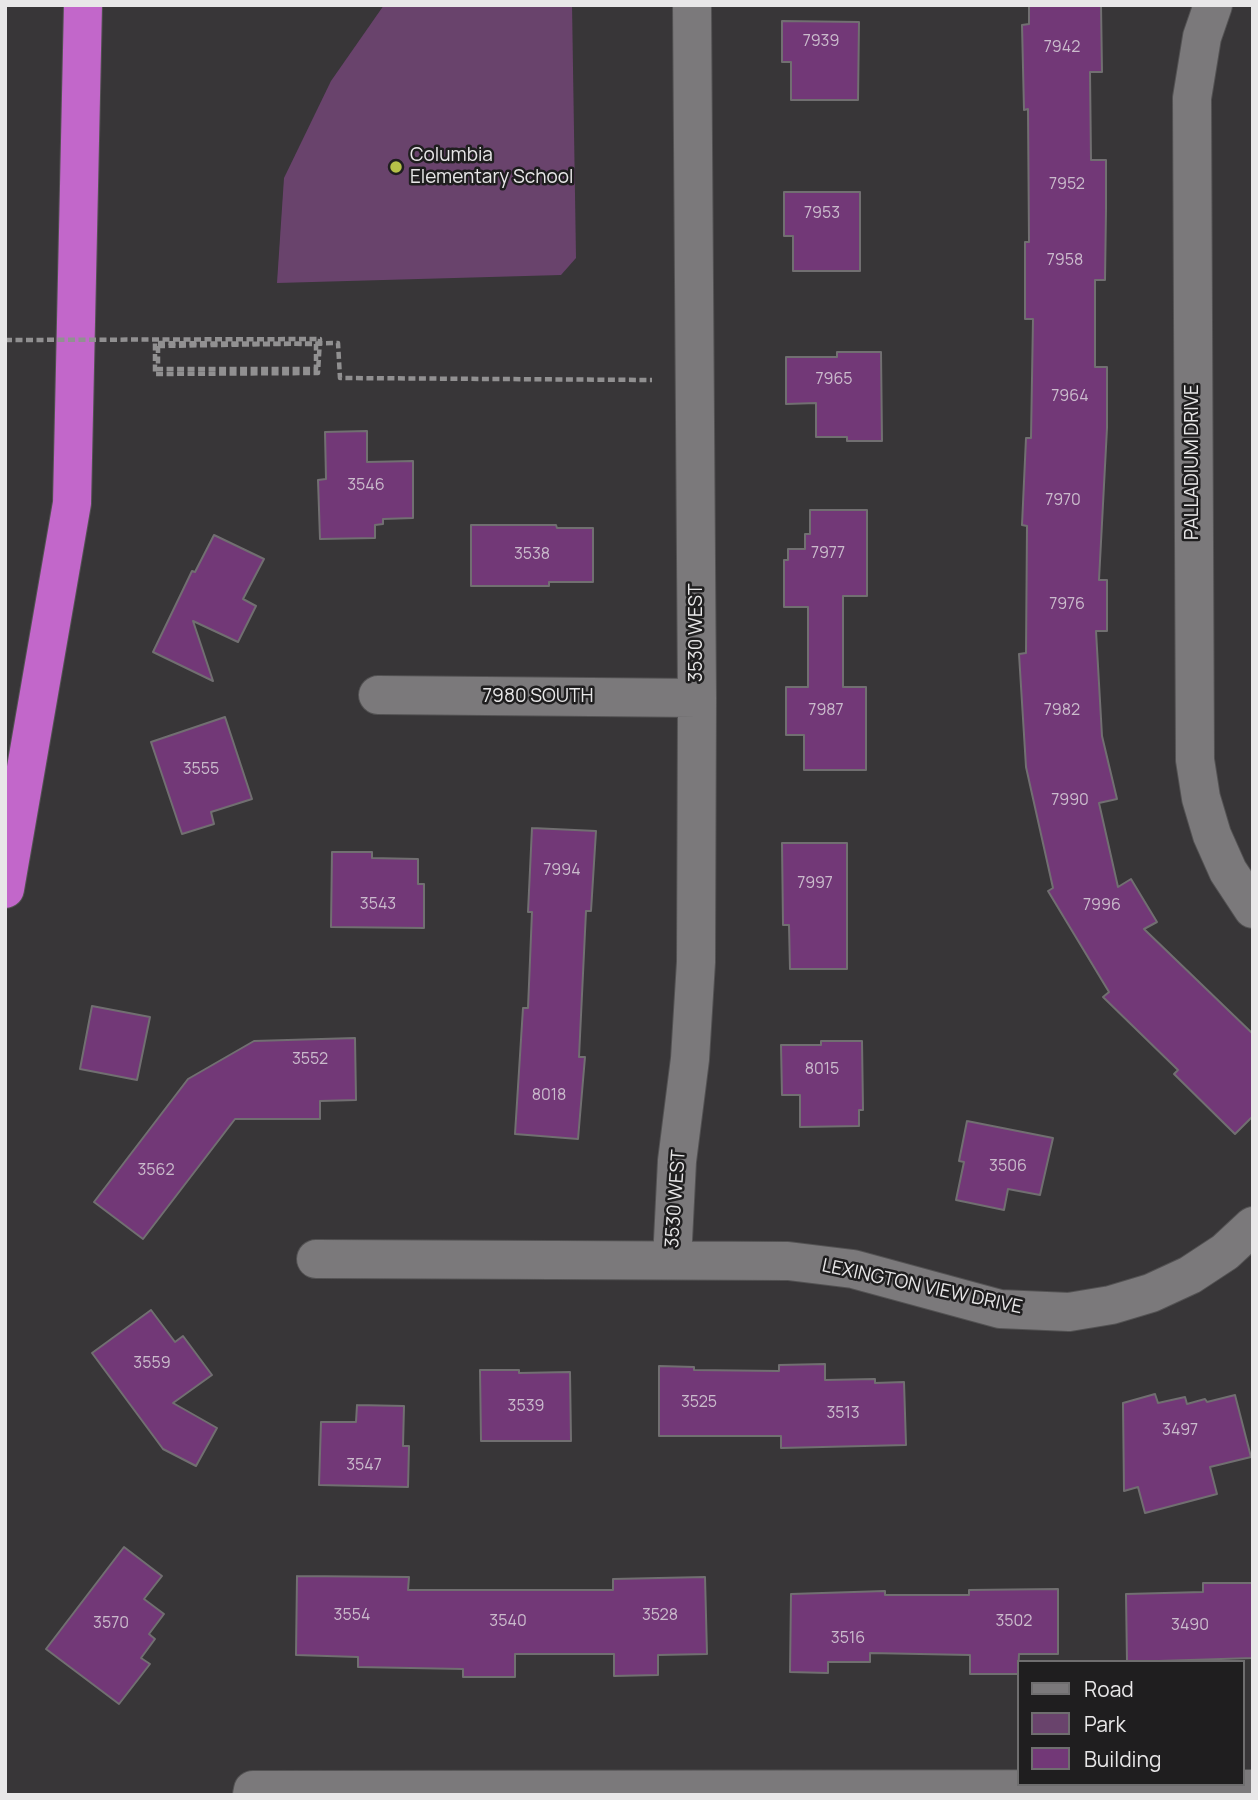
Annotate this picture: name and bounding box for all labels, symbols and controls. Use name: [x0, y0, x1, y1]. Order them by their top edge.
house number: 7939: [803, 32, 839, 52]
house number: 7942: [1044, 38, 1080, 58]
place label: Columbia Elementary School: [410, 145, 573, 189]
marker: Columbia Elementary School: [388, 159, 404, 175]
house number: 7952: [1049, 175, 1085, 195]
house number: 7953: [804, 204, 840, 224]
house number: 7958: [1047, 251, 1083, 271]
house number: 7965: [815, 370, 853, 390]
street label: PALLADIUM DRIVE: [1182, 384, 1204, 540]
house number: 7964: [1051, 387, 1089, 407]
house number: 3546: [347, 476, 385, 496]
house number: 7970: [1045, 491, 1081, 511]
house number: 7977: [811, 544, 845, 564]
house number: 3538: [514, 545, 550, 565]
street label: 3530 WEST: [686, 584, 708, 682]
house number: 7976: [1049, 595, 1085, 615]
street label: 7980 SOUTH: [483, 686, 593, 708]
house number: 7987: [808, 701, 844, 721]
house number: 7982: [1044, 701, 1080, 721]
house number: 3555: [183, 760, 219, 780]
house number: 7990: [1051, 791, 1089, 811]
house number: 7994: [543, 861, 581, 881]
house number: 7997: [797, 874, 833, 894]
house number: 3543: [360, 895, 396, 915]
house number: 7996: [1083, 896, 1121, 916]
house number: 3552: [292, 1050, 328, 1070]
house number: 8015: [805, 1060, 839, 1080]
house number: 8018: [532, 1086, 566, 1106]
street label: 3530 WEST: [661, 1149, 691, 1249]
house number: 3506: [989, 1157, 1027, 1177]
house number: 3562: [137, 1161, 175, 1181]
street label: LEXINGTON VIEW DRIVE: [820, 1255, 1024, 1319]
house number: 3559: [133, 1354, 171, 1374]
house number: 3525: [681, 1393, 717, 1413]
house number: 3539: [508, 1397, 544, 1417]
house number: 3513: [826, 1404, 860, 1424]
house number: 3497: [1162, 1421, 1198, 1441]
house number: 3547: [346, 1456, 382, 1476]
house number: 3554: [334, 1606, 370, 1626]
house number: 3528: [642, 1606, 678, 1626]
house number: 3540: [489, 1612, 527, 1632]
house number: 3502: [996, 1612, 1032, 1632]
house number: 3570: [93, 1614, 129, 1634]
house number: 3490: [1171, 1616, 1209, 1636]
house number: 3516: [831, 1629, 865, 1649]
legend: [1016, 1660, 1244, 1786]
text: Road: [1084, 1675, 1134, 1703]
text: Park: [1084, 1710, 1126, 1738]
text: Building: [1084, 1745, 1161, 1773]

